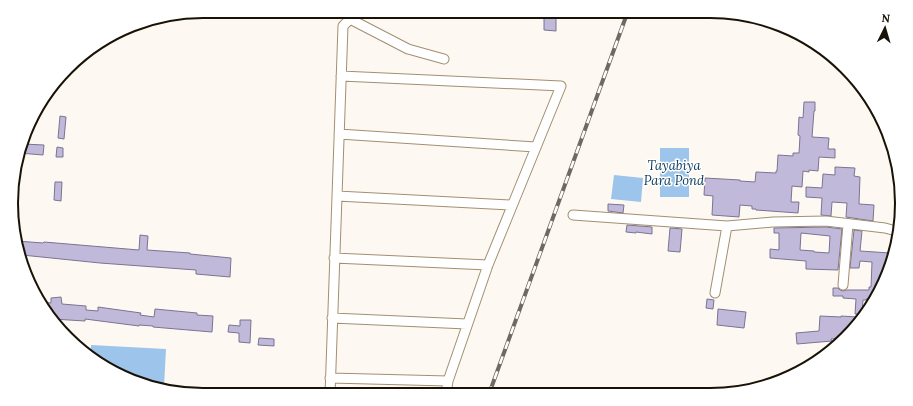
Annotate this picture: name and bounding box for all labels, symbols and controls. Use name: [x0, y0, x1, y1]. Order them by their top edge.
north arrow: [865, 8, 905, 48]
text: N: [881, 11, 891, 25]
water label: Tayabiya Para Pond: [644, 157, 705, 189]

